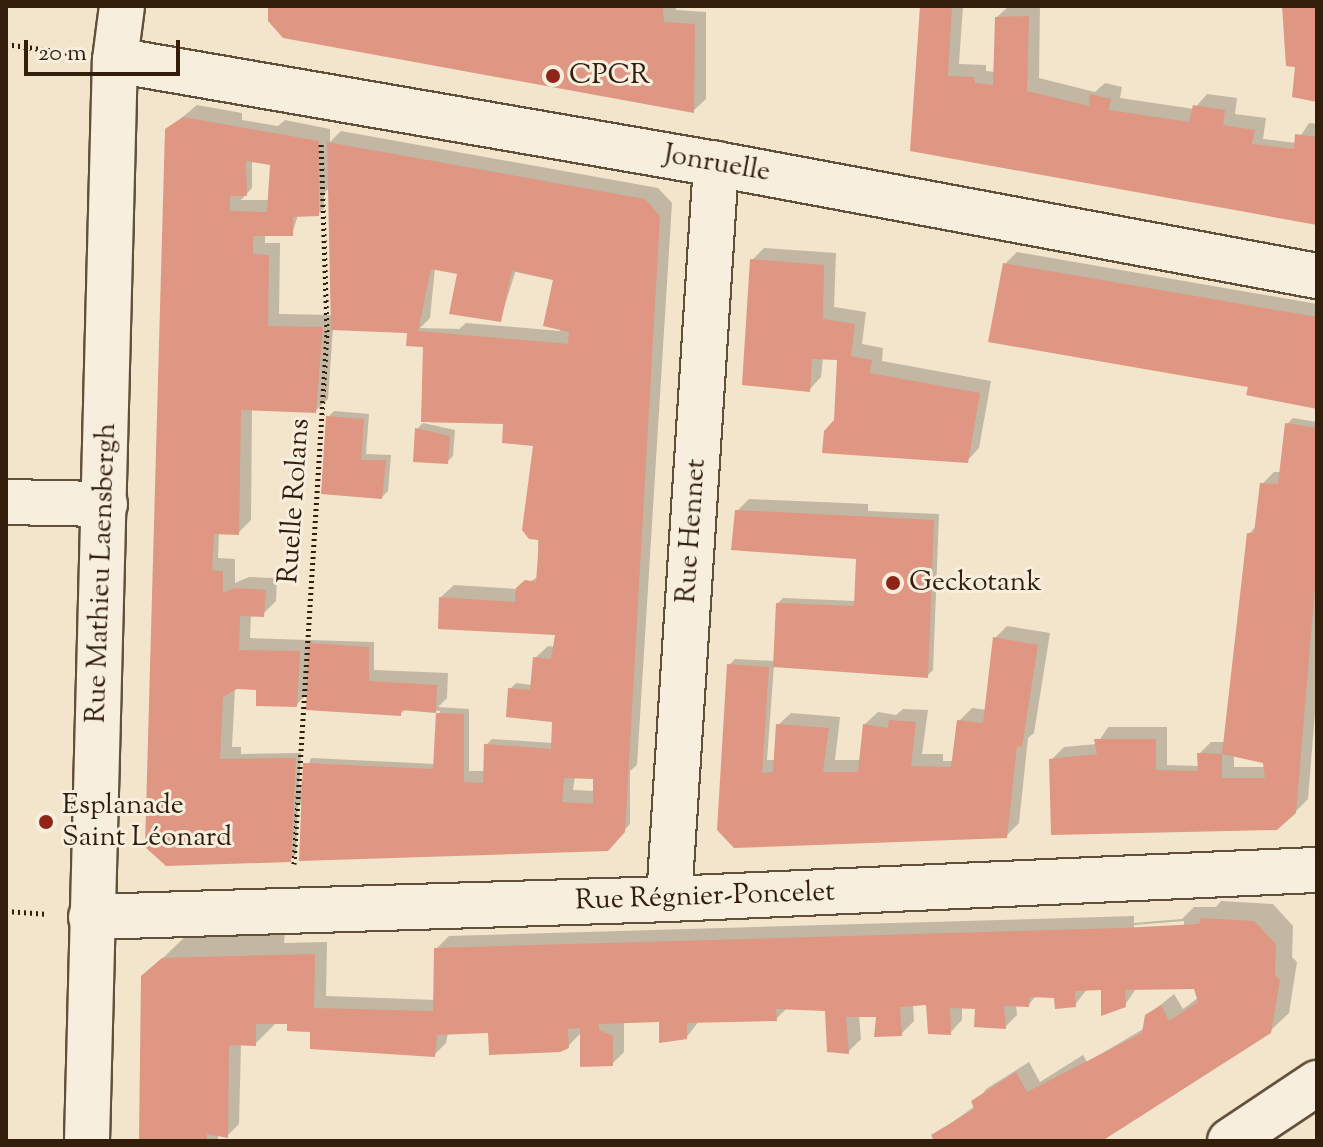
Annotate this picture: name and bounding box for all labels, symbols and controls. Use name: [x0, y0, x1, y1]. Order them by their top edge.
scale bar: [28, 24, 184, 74]
text: 20 m: [38, 37, 87, 71]
place label: CPCR: [569, 59, 650, 93]
marker: CPCR: [544, 67, 562, 85]
street label: Jonruelle: [661, 138, 773, 190]
street label: Ruelle Rolans: [272, 417, 318, 585]
street label: Rue Mathieu Laensbergh: [80, 422, 124, 724]
street label: Rue Hennet: [670, 458, 714, 604]
place label: Geckotank: [909, 566, 1042, 600]
marker: Geckotank: [884, 574, 902, 592]
place label: Esplanade Saint Léonard: [62, 789, 232, 855]
marker: Esplanade Saint Léonard: [37, 813, 55, 831]
street label: Rue Régnier-Poncelet: [575, 876, 835, 918]

